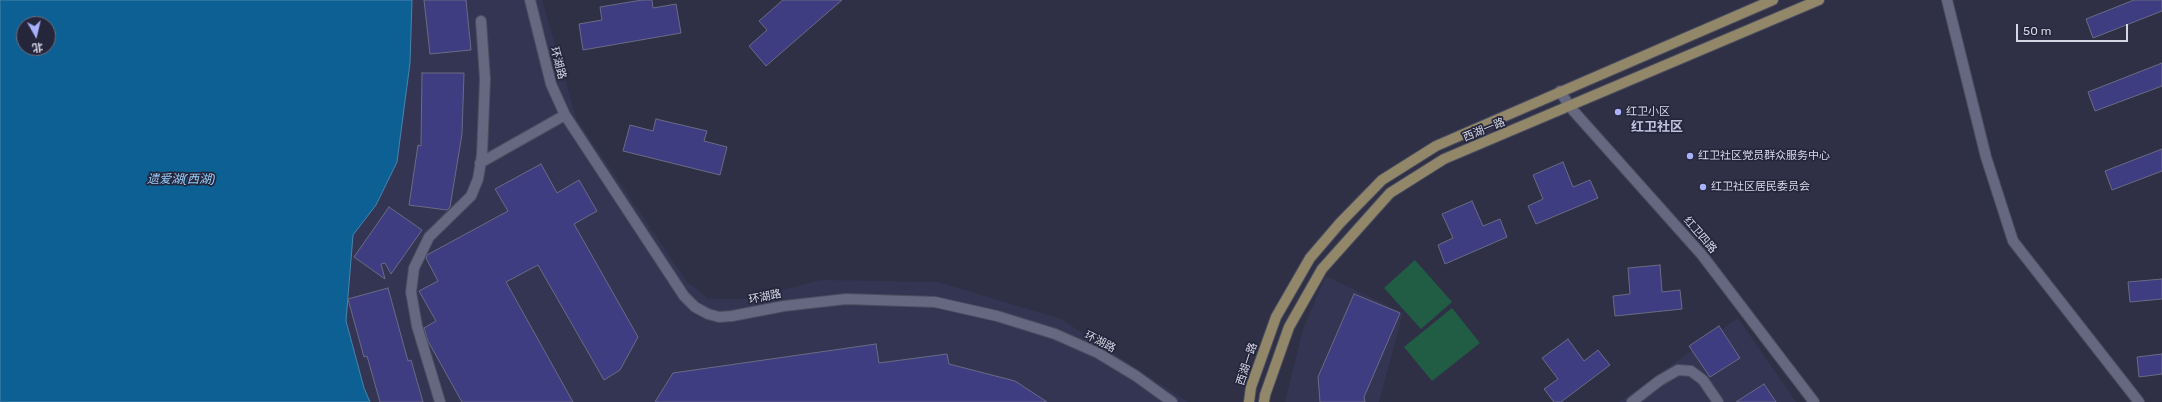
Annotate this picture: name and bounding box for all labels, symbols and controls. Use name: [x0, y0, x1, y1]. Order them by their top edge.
north arrow: [16, 16, 56, 56]
scale bar: [2018, 16, 2130, 42]
text: 50 m: [2023, 24, 2051, 38]
text: 北: [31, 40, 44, 55]
street label: 环湖路: [547, 45, 569, 81]
place label: 红卫小区: [1626, 105, 1670, 119]
marker: 红卫小区: [1613, 107, 1623, 117]
street label: 西湖一路: [1461, 116, 1507, 144]
district label: 红卫社区: [1631, 119, 1683, 135]
place label: 红卫社区党员群众服务中心: [1698, 149, 1830, 163]
marker: 红卫社区党员群众服务中心: [1685, 151, 1695, 161]
water label: 遗爱湖(西湖): [147, 173, 215, 187]
place label: 红卫社区居民委员会: [1711, 180, 1810, 194]
marker: 红卫社区居民委员会: [1698, 182, 1708, 192]
street label: 红卫四路: [1681, 214, 1719, 256]
street label: 环湖路: [748, 287, 782, 307]
street label: 环湖路: [1082, 329, 1118, 355]
street label: 西湖一路: [1234, 341, 1260, 387]

